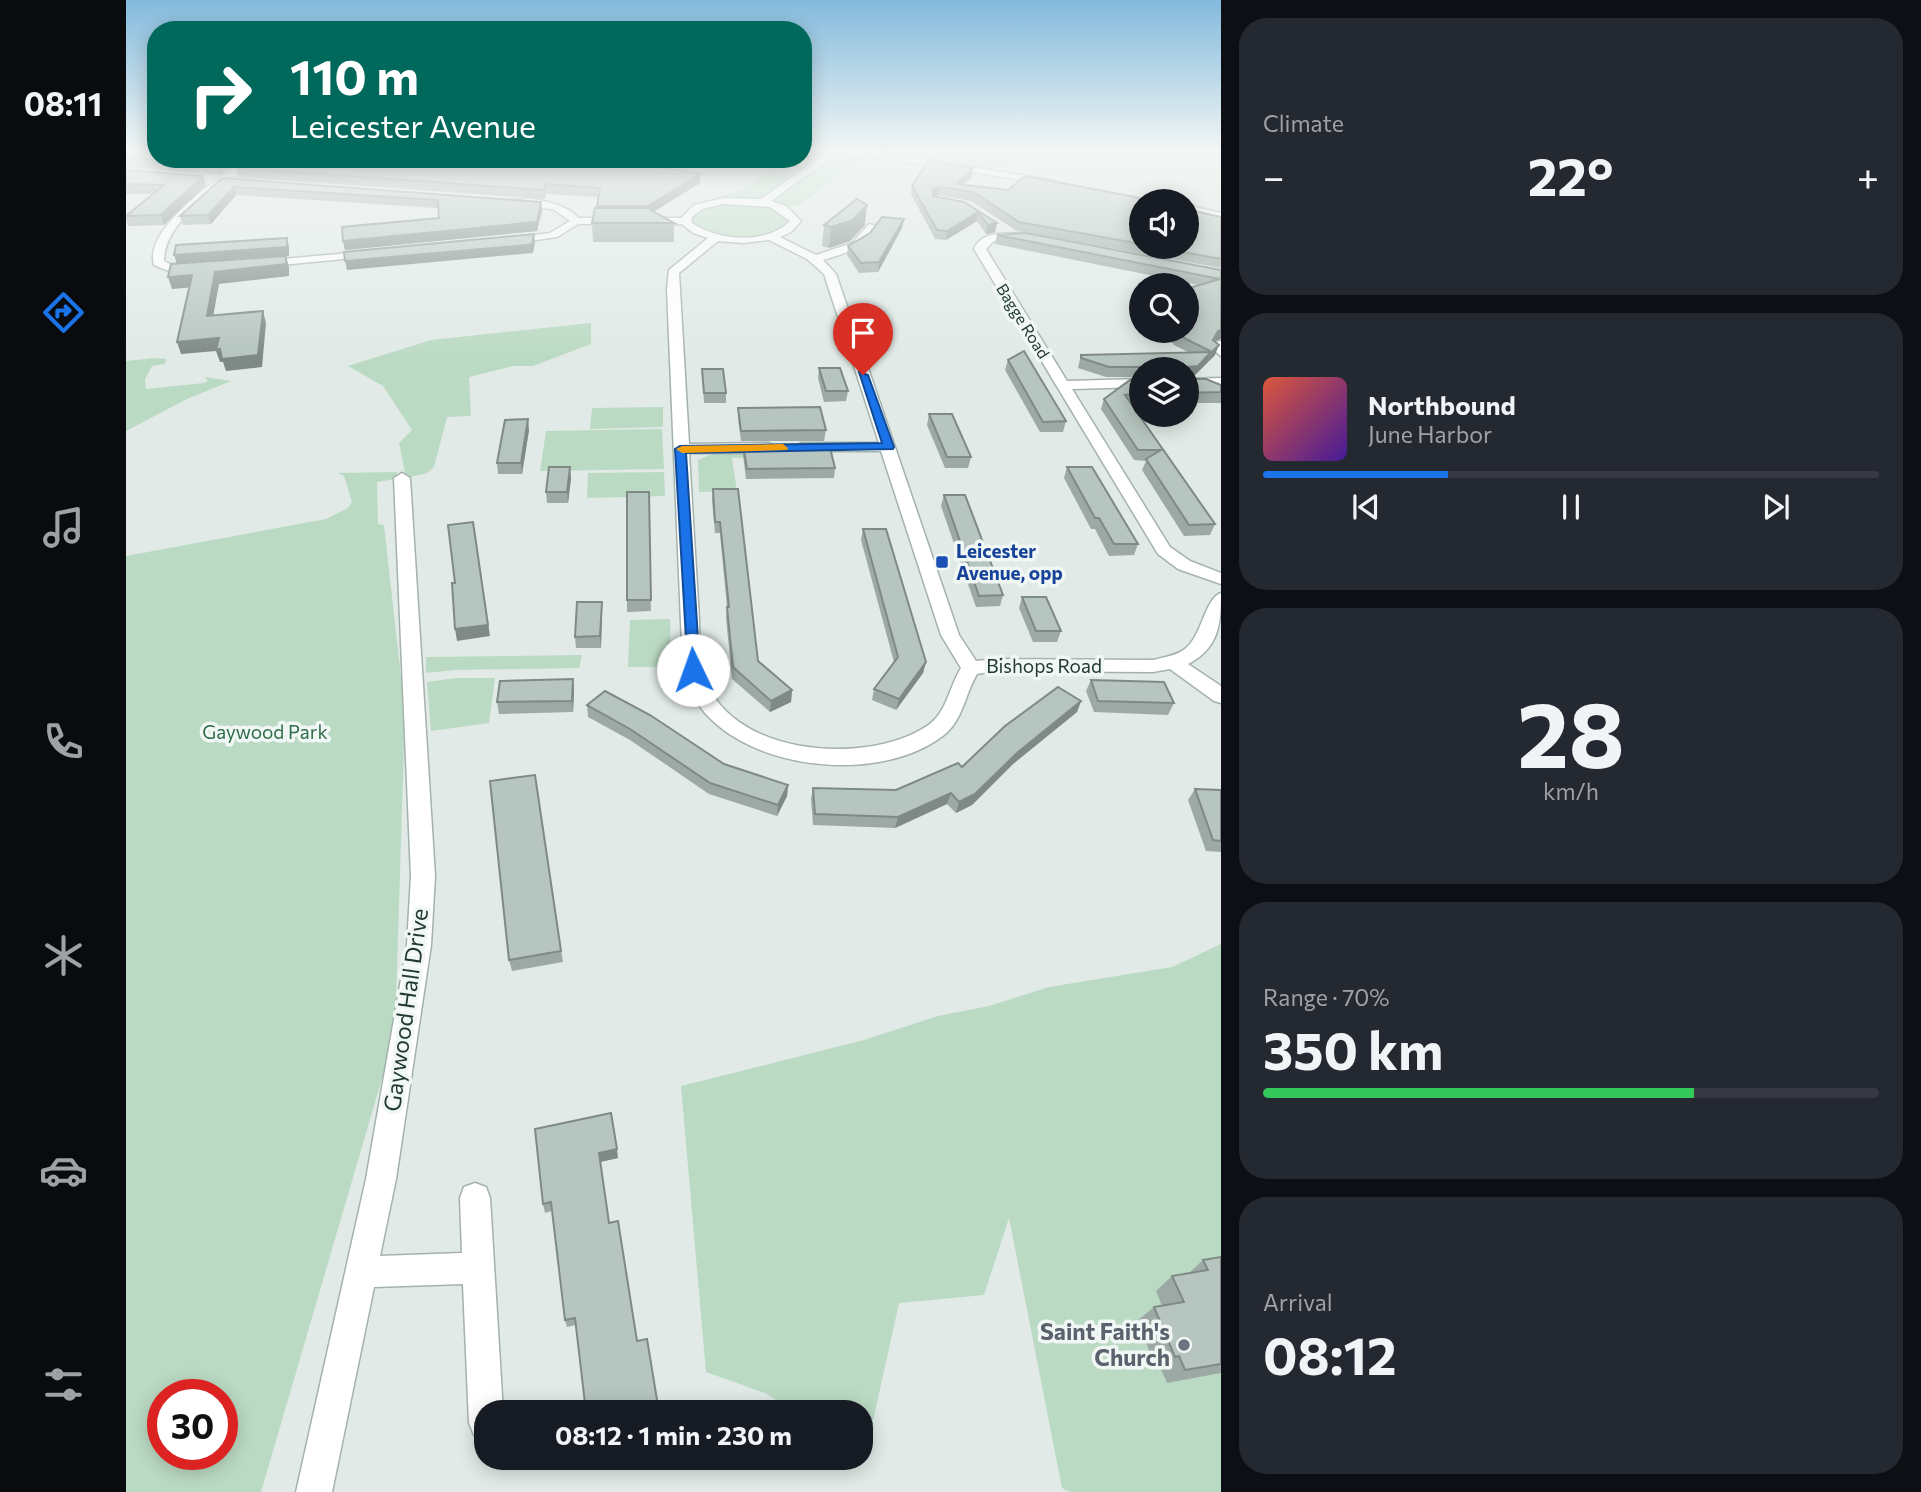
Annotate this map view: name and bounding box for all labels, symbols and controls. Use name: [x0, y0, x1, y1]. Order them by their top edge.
text: 110 m: [290, 45, 419, 105]
icon: right: [175, 49, 266, 140]
text: 08:11: [24, 83, 102, 123]
text: Leicester Avenue: [290, 105, 536, 145]
text: Climate: [1263, 109, 1344, 137]
text: 22°: [1528, 143, 1613, 207]
text: −: [1263, 152, 1285, 199]
text: +: [1857, 152, 1879, 199]
map controls: [1129, 189, 1199, 427]
button: sound: [1129, 189, 1199, 259]
button: search: [1129, 273, 1199, 343]
street label: Bagge Road: [993, 280, 1054, 362]
icon: directions: [39, 288, 88, 337]
pin: [833, 303, 893, 375]
icon: arrive: [844, 314, 882, 352]
button: layers: [1129, 357, 1199, 427]
text: Northbound: [1368, 389, 1516, 420]
text: June Harbor: [1368, 420, 1492, 448]
icon: previous: [1347, 488, 1385, 526]
icon: pause: [1552, 488, 1590, 526]
icon: next: [1757, 488, 1795, 526]
icon: music: [39, 503, 88, 552]
place label: Leicester Avenue, opp: [956, 539, 1063, 584]
marker: Leicester Avenue, opp: [934, 554, 950, 570]
position arrow: [656, 633, 730, 707]
street label: Bishops Road: [986, 654, 1102, 677]
text: 28: [1517, 675, 1625, 787]
icon: phone: [39, 717, 88, 766]
park label: Gaywood Park: [202, 720, 328, 743]
text: km/h: [1543, 777, 1599, 805]
street label: Gaywood Hall Drive: [377, 907, 433, 1113]
icon: climate: [39, 931, 88, 980]
text: Range · 70%: [1263, 983, 1390, 1011]
text: 350 km: [1263, 1017, 1443, 1081]
icon: car: [39, 1146, 88, 1195]
text: Arrival: [1263, 1288, 1333, 1316]
place label: Saint Faith's Church: [1040, 1317, 1170, 1371]
text: 08:12: [1263, 1322, 1397, 1386]
marker: Saint Faith's Church: [1176, 1337, 1192, 1353]
icon: filters: [39, 1360, 88, 1409]
speed limit sign: 30: [147, 1379, 238, 1470]
text: 08:12 · 1 min · 230 m: [555, 1419, 792, 1450]

